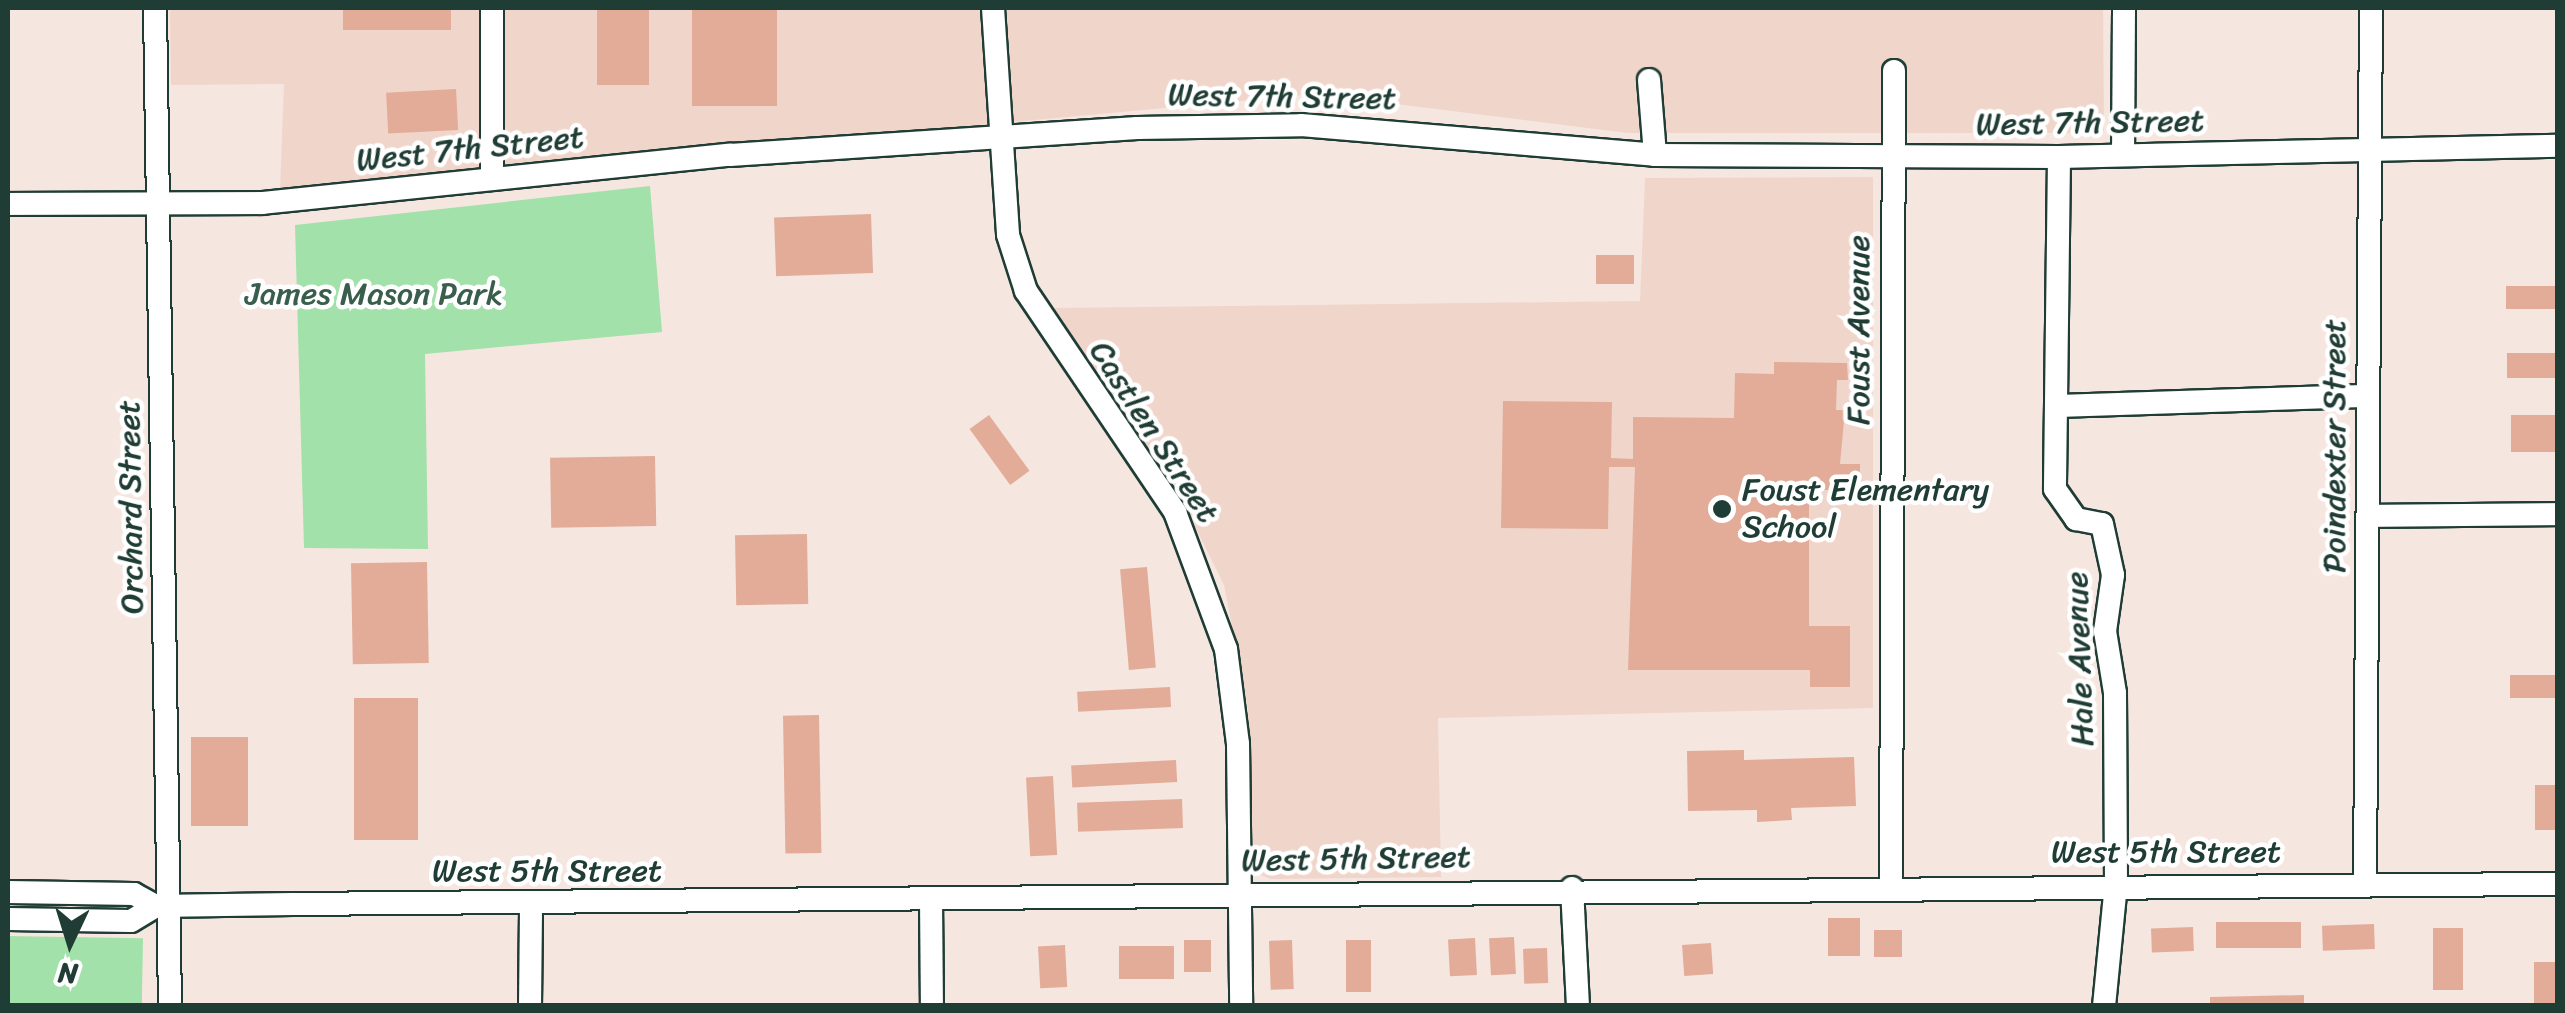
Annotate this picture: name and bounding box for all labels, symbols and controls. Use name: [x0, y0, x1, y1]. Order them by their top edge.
street label: West 7th Street: [1167, 76, 1397, 118]
street label: West 7th Street: [1975, 102, 2205, 144]
street label: West 7th Street: [354, 118, 586, 180]
street label: Foust Avenue: [1840, 235, 1878, 425]
park label: James Mason Park: [244, 275, 504, 313]
street label: Poindexter Street: [2316, 318, 2354, 574]
street label: Castlen Street: [1081, 334, 1227, 530]
street label: Orchard Street: [110, 400, 152, 614]
place label: Foust Elementary School: [1742, 472, 1991, 547]
marker: Foust Elementary School: [1711, 498, 1733, 520]
street label: Hale Avenue: [2058, 571, 2102, 747]
street label: West 5th Street: [2051, 833, 2281, 871]
street label: West 5th Street: [1241, 838, 1471, 880]
street label: West 5th Street: [432, 852, 662, 890]
north arrow: [20, 893, 120, 993]
text: N: [56, 948, 79, 999]

